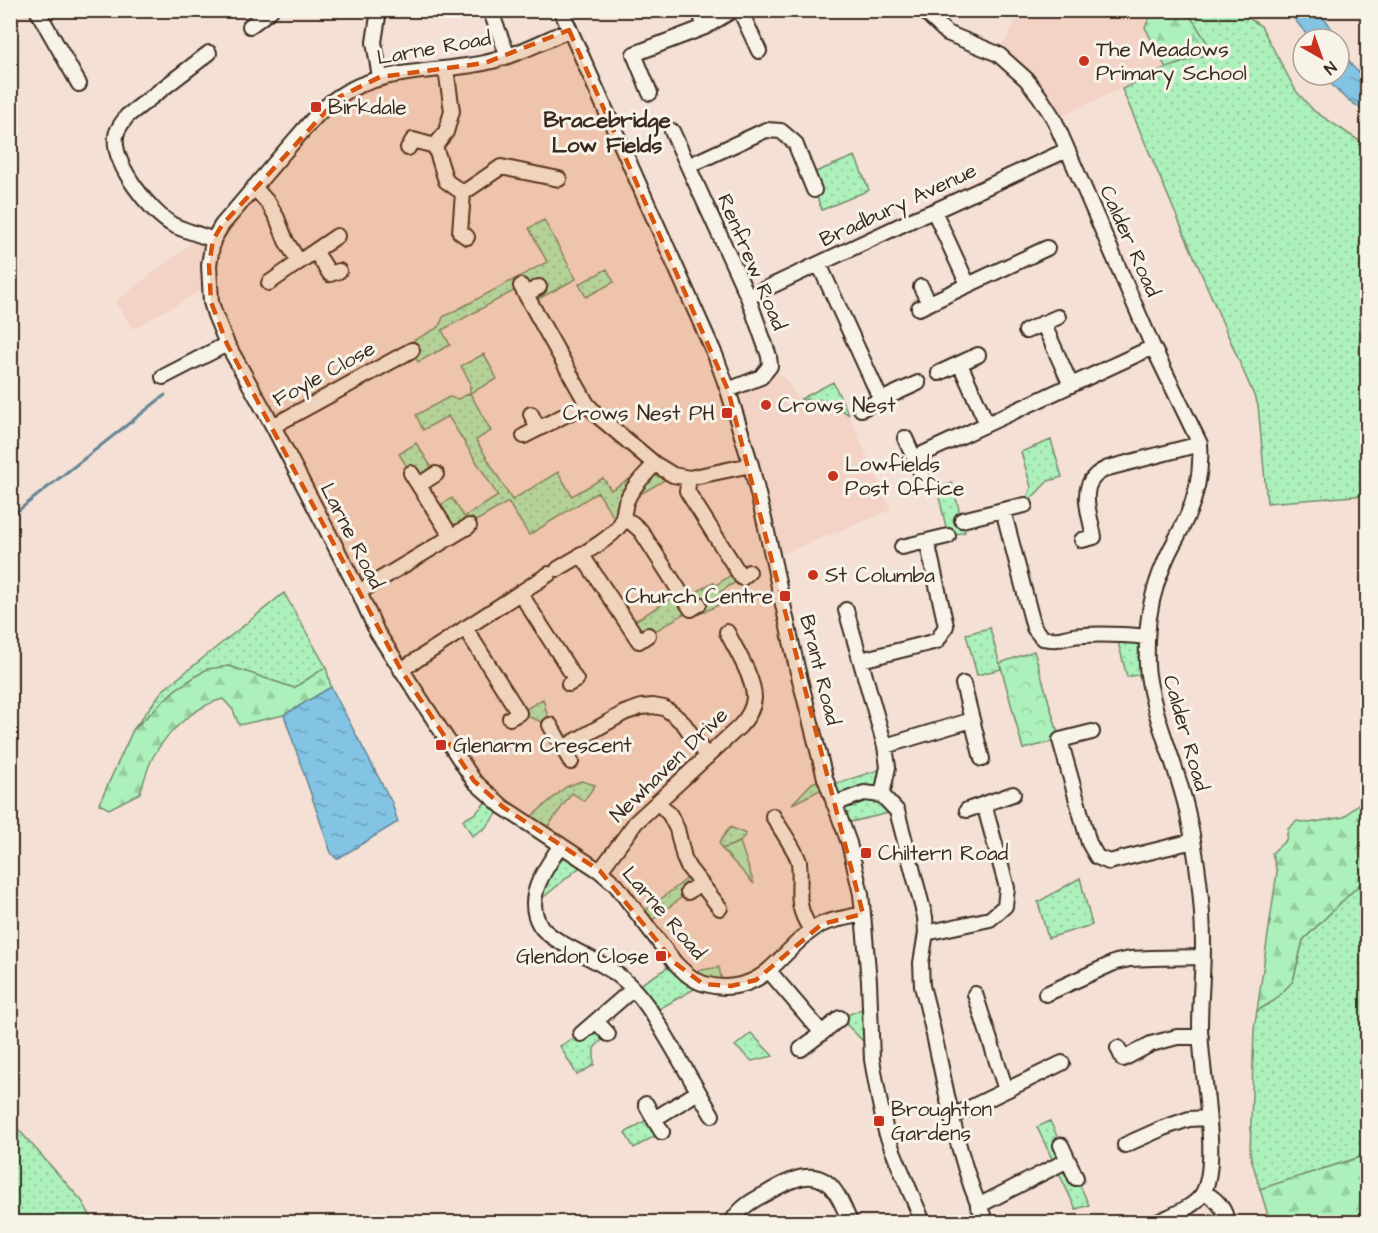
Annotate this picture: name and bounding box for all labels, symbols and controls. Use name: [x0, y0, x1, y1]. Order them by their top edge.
street label: Larne Road: [375, 24, 494, 72]
north arrow: [1291, 27, 1351, 87]
place label: The Meadows Primary School: [1096, 35, 1247, 90]
marker: The Meadows Primary School: [1077, 54, 1091, 68]
text: N: [1319, 56, 1341, 79]
place label: Birkdale: [328, 93, 407, 122]
marker: Birkdale: [309, 100, 323, 114]
district label: Bracebridge Low Fields: [543, 105, 671, 161]
street label: Bradbury Avenue: [815, 156, 982, 256]
street label: Calder Road: [1093, 181, 1168, 302]
street label: Renfrew Road: [710, 189, 794, 335]
street label: Foyle Close: [268, 334, 381, 416]
place label: Crows Nest: [778, 391, 896, 420]
marker: Crows Nest: [759, 398, 773, 412]
place label: Crows Nest PH: [563, 399, 715, 428]
marker: Crows Nest PH: [720, 406, 734, 420]
place label: Lowfields Post Office: [845, 450, 964, 503]
marker: Lowfields Post Office: [826, 469, 840, 483]
street label: Larne Road: [313, 478, 391, 594]
place label: St Columba: [825, 561, 935, 590]
marker: St Columba: [806, 568, 820, 582]
place label: Church Centre: [625, 582, 773, 611]
marker: Church Centre: [778, 589, 792, 603]
street label: Brant Road: [792, 612, 848, 728]
street label: Calder Road: [1156, 672, 1216, 795]
street label: Newhaven Drive: [603, 701, 735, 829]
place label: Glenarm Crescent: [453, 731, 632, 760]
marker: Glenarm Crescent: [434, 738, 448, 752]
place label: Chiltern Road: [878, 839, 1009, 868]
marker: Chiltern Road: [859, 846, 873, 860]
street label: Larne Road: [615, 860, 713, 966]
place label: Glendon Close: [516, 942, 649, 971]
marker: Glendon Close: [654, 949, 668, 963]
place label: Broughton Gardens: [891, 1095, 992, 1148]
marker: Broughton Gardens: [872, 1114, 886, 1128]

